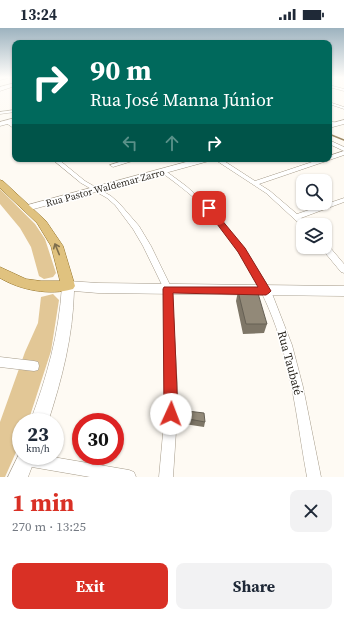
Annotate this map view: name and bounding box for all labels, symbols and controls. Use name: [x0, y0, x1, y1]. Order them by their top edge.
text: 13:24: [20, 4, 57, 25]
text: 90 m: [90, 51, 152, 89]
icon: right: [24, 56, 76, 108]
text: Rua José Manna Júnior: [90, 87, 273, 112]
icon: left: [119, 132, 141, 154]
icon: ahead: [161, 132, 183, 154]
icon: right: [203, 132, 225, 154]
street label: Rua Pastor Waldemar Zarro: [44, 165, 167, 210]
map controls: [296, 174, 332, 254]
button: search: [296, 174, 332, 210]
pin: [192, 191, 226, 225]
icon: arrive: [198, 197, 220, 219]
button: layers: [296, 218, 332, 254]
one-way arrow: [53, 243, 60, 255]
street label: Rua Taubaté: [274, 329, 306, 397]
position arrow: [150, 393, 192, 435]
speed limit sign: 30: [72, 413, 124, 465]
text: 23: [27, 420, 49, 448]
text: km/h: [26, 442, 50, 455]
text: 1 min: [12, 486, 74, 519]
button: close: [290, 490, 332, 532]
text: 270 m · 13:25: [12, 518, 86, 535]
button: Exit: [12, 563, 168, 609]
button: Share: [176, 563, 332, 609]

